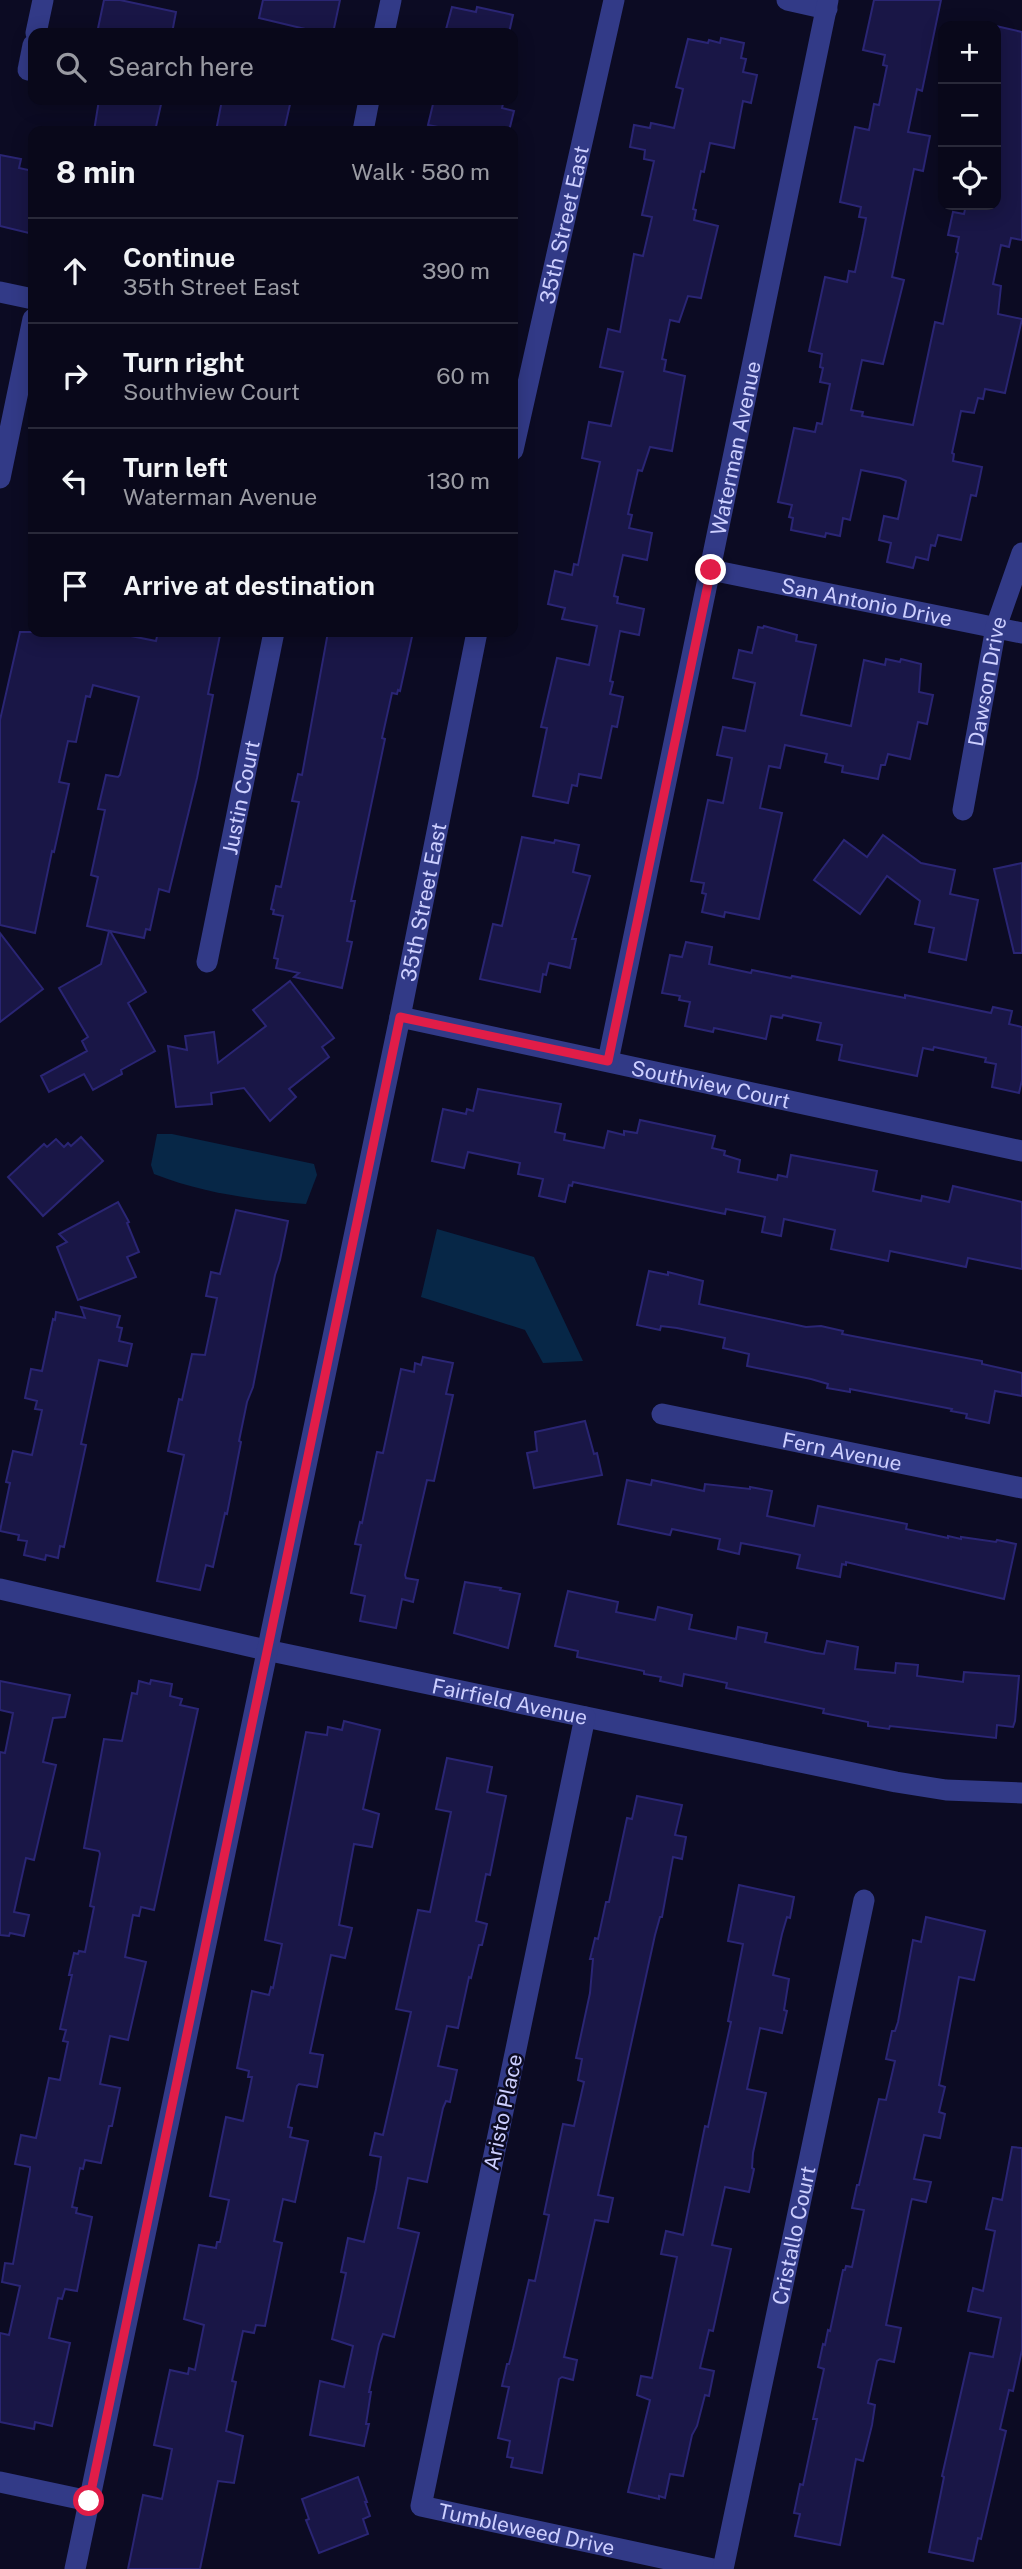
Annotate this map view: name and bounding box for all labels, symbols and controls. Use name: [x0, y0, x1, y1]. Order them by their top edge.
map controls: [938, 21, 1001, 210]
button: +: [938, 21, 1001, 84]
search box: [28, 28, 518, 105]
icon: search: [52, 48, 90, 86]
text: Search here: [108, 51, 254, 82]
button: −: [938, 84, 1001, 147]
street label: 35th Street East: [534, 143, 593, 306]
button: locate: [938, 147, 1001, 210]
text: 8 min: [56, 154, 136, 190]
text: Walk · 580 m: [351, 158, 490, 185]
text: Continue: [123, 242, 235, 273]
icon: ahead: [56, 252, 94, 290]
text: 390 m: [422, 257, 490, 284]
text: 35th Street East: [123, 273, 300, 300]
text: Turn right: [123, 347, 245, 378]
icon: right: [56, 357, 94, 395]
street label: Waterman Avenue: [705, 359, 765, 537]
text: 60 m: [436, 362, 490, 389]
text: Southview Court: [123, 378, 300, 405]
text: Turn left: [123, 452, 228, 483]
icon: left: [56, 462, 94, 500]
text: 130 m: [427, 467, 490, 494]
text: Waterman Avenue: [123, 483, 317, 510]
route end: [695, 554, 726, 585]
icon: arrive: [56, 567, 94, 605]
text: Arrive at destination: [123, 570, 375, 601]
street label: San Antonio Drive: [779, 572, 954, 631]
street label: Dawson Drive: [962, 612, 1011, 748]
street label: Justin Court: [217, 738, 264, 857]
street label: 35th Street East: [395, 820, 451, 984]
street label: Southview Court: [629, 1055, 793, 1113]
street label: Fern Avenue: [780, 1427, 904, 1476]
street label: Fairfield Avenue: [430, 1673, 590, 1730]
street label: Aristo Place: [479, 2052, 527, 2172]
street label: Cristallo Court: [767, 2164, 820, 2307]
route start: [73, 2485, 104, 2516]
street label: Tumbleweed Drive: [436, 2498, 617, 2560]

